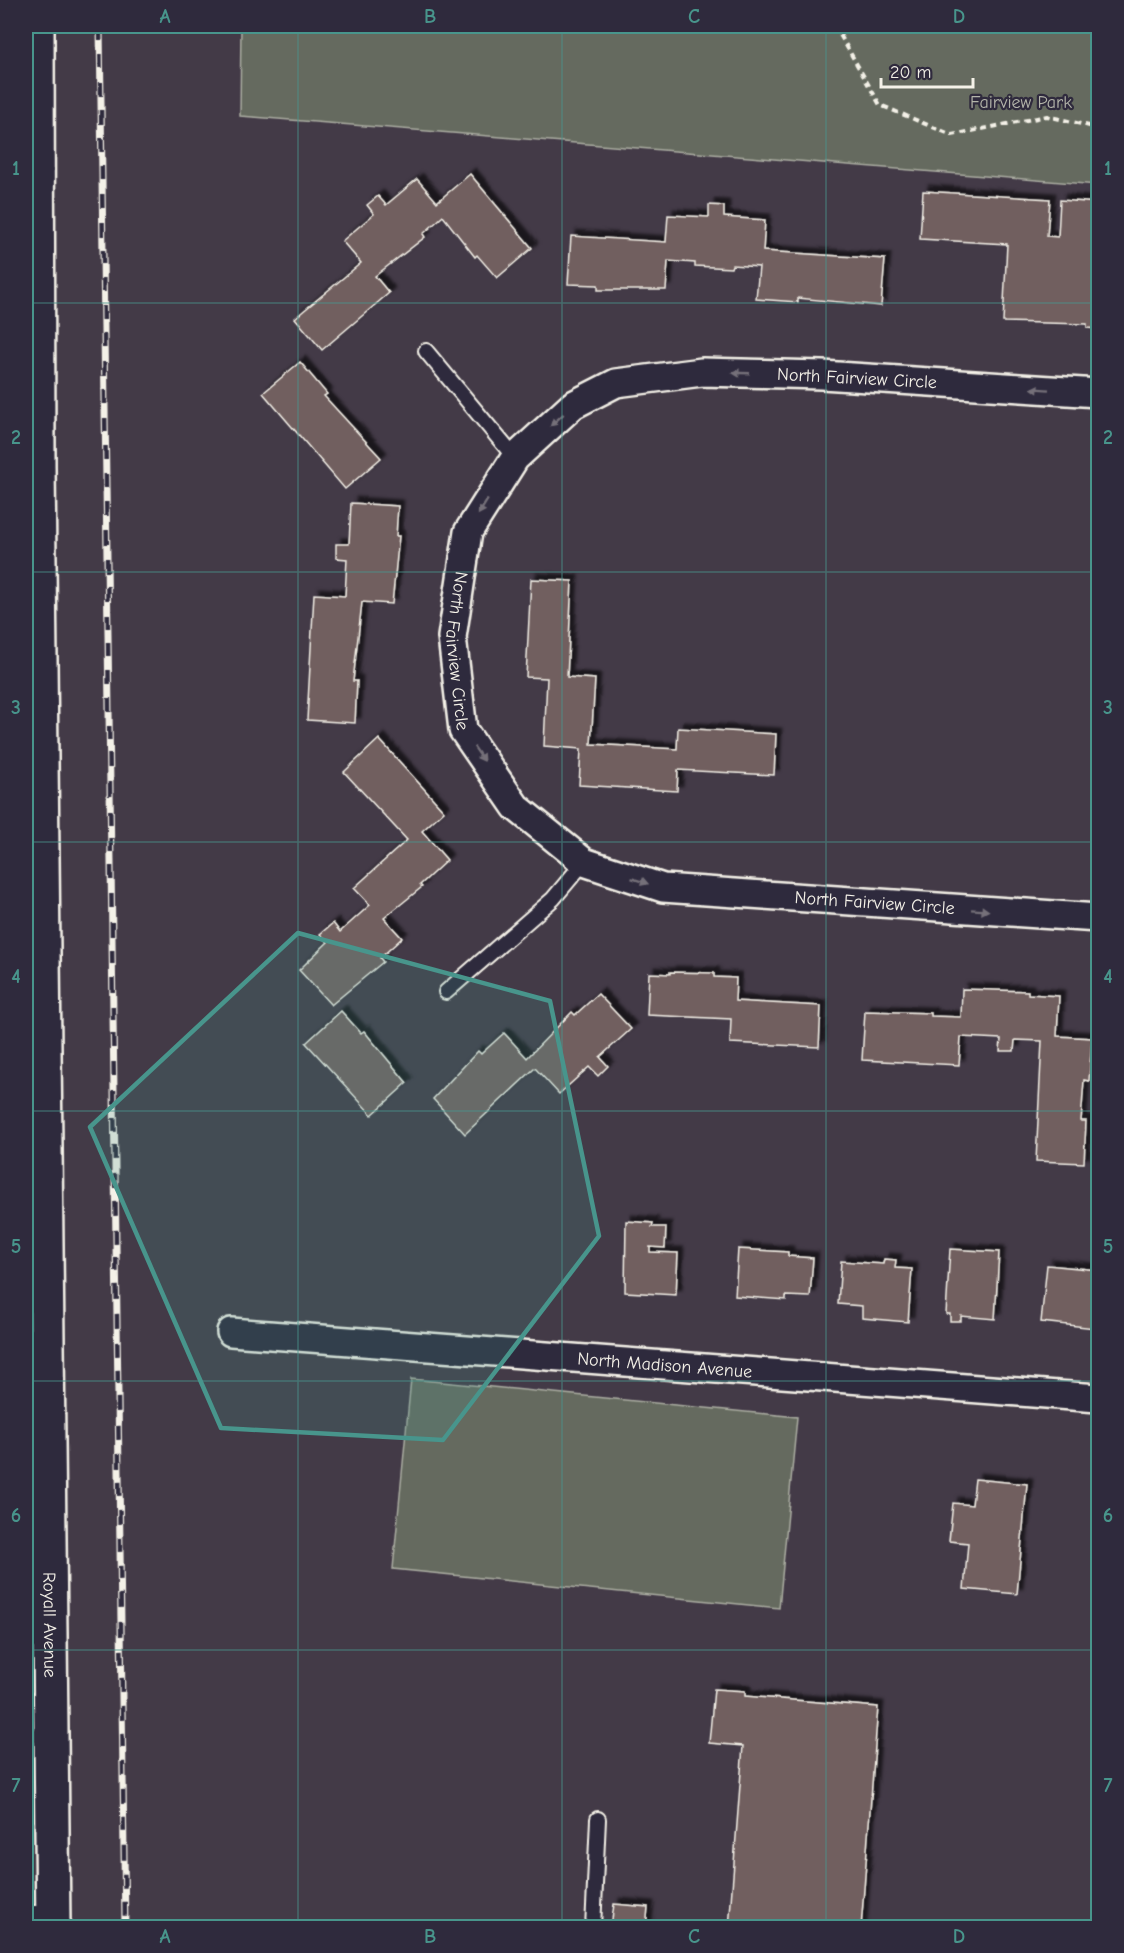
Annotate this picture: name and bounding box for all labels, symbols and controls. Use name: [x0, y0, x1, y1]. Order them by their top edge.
text: A: [159, 5, 171, 28]
text: B: [424, 5, 436, 28]
text: C: [688, 5, 700, 28]
text: D: [953, 5, 965, 28]
scale bar: [881, 51, 972, 89]
text: 20 m: [890, 62, 931, 83]
park label: Fairview Park: [970, 92, 1072, 113]
text: 1: [12, 157, 20, 180]
text: 1: [1104, 157, 1112, 180]
street label: North Fairview Circle: [777, 364, 937, 393]
one-way arrow: [731, 368, 750, 378]
one-way arrow: [1031, 384, 1050, 394]
one-way arrow: [550, 412, 564, 426]
text: 2: [11, 426, 21, 449]
text: 2: [1103, 426, 1113, 449]
one-way arrow: [478, 499, 489, 515]
street label: North Fairview Circle: [441, 570, 473, 732]
text: 3: [11, 696, 21, 719]
text: 3: [1103, 696, 1113, 719]
one-way arrow: [473, 745, 485, 761]
one-way arrow: [631, 876, 649, 886]
street label: North Fairview Circle: [794, 887, 955, 919]
one-way arrow: [970, 905, 989, 914]
text: 4: [11, 965, 21, 988]
text: 4: [1103, 965, 1113, 988]
text: 5: [11, 1235, 21, 1258]
text: 5: [1103, 1235, 1113, 1258]
street label: North Madison Avenue: [577, 1348, 753, 1383]
text: 6: [11, 1504, 21, 1527]
text: 6: [1103, 1504, 1113, 1527]
street label: Royall Avenue: [38, 1572, 60, 1678]
text: 7: [12, 1774, 21, 1797]
text: 7: [1104, 1774, 1113, 1797]
text: A: [159, 1925, 171, 1948]
text: B: [424, 1925, 436, 1948]
text: C: [688, 1925, 700, 1948]
text: D: [953, 1925, 965, 1948]

